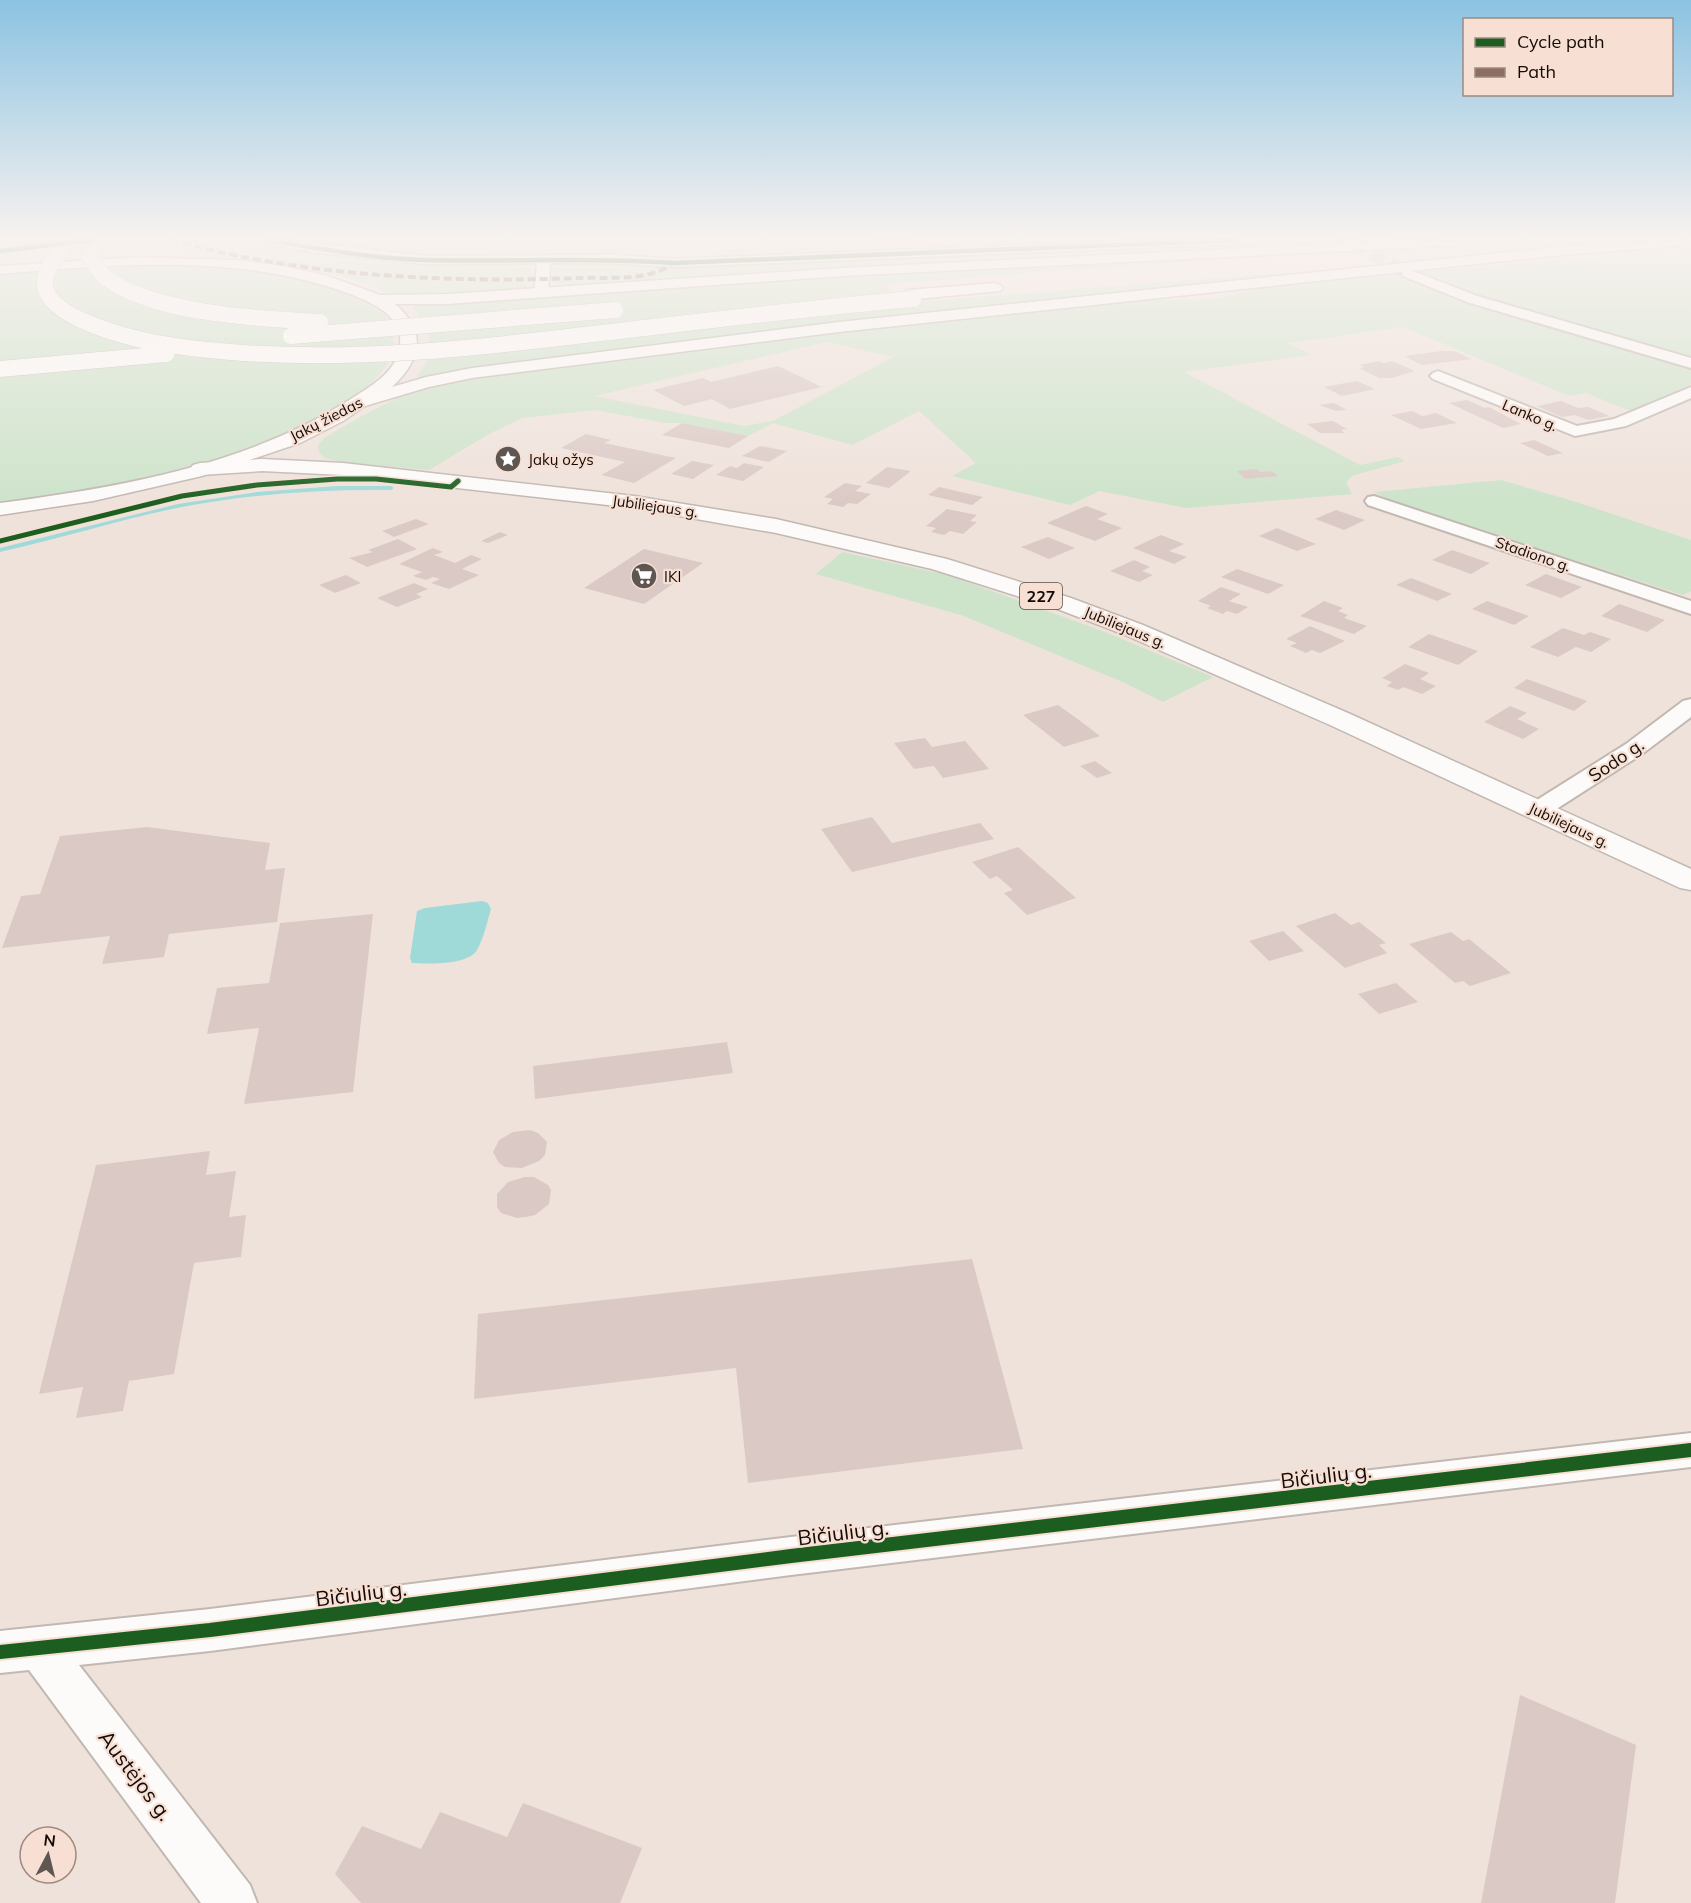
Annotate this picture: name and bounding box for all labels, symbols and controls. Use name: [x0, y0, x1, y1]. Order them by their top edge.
legend: [1463, 18, 1673, 96]
text: Cycle path: [1517, 30, 1604, 53]
text: Path: [1517, 60, 1556, 83]
street label: Jakų žiedas: [286, 393, 366, 445]
street label: Lanko g.: [1499, 395, 1561, 435]
place icon: Jakų ožys: [493, 444, 523, 474]
place label: Jakų ožys: [528, 450, 594, 469]
street label: Jubiliejaus g.: [611, 491, 699, 521]
street label: Stadiono g.: [1493, 532, 1573, 576]
supermarket icon: IKI: [629, 561, 659, 591]
place label: IKI: [664, 567, 681, 586]
road number: 227: [1020, 583, 1062, 609]
street label: Jubiliejaus g.: [1081, 602, 1169, 652]
street label: Sodo g.: [1584, 733, 1648, 787]
street label: Jubiliejaus g.: [1526, 798, 1612, 852]
street label: Bičiulių g.: [1279, 1457, 1373, 1493]
street label: Bičiulių g.: [796, 1514, 890, 1550]
street label: Bičiulių g.: [314, 1575, 408, 1611]
street label: Austėjos g.: [93, 1724, 179, 1826]
north arrow: [18, 1825, 78, 1885]
text: N: [43, 1829, 57, 1851]

